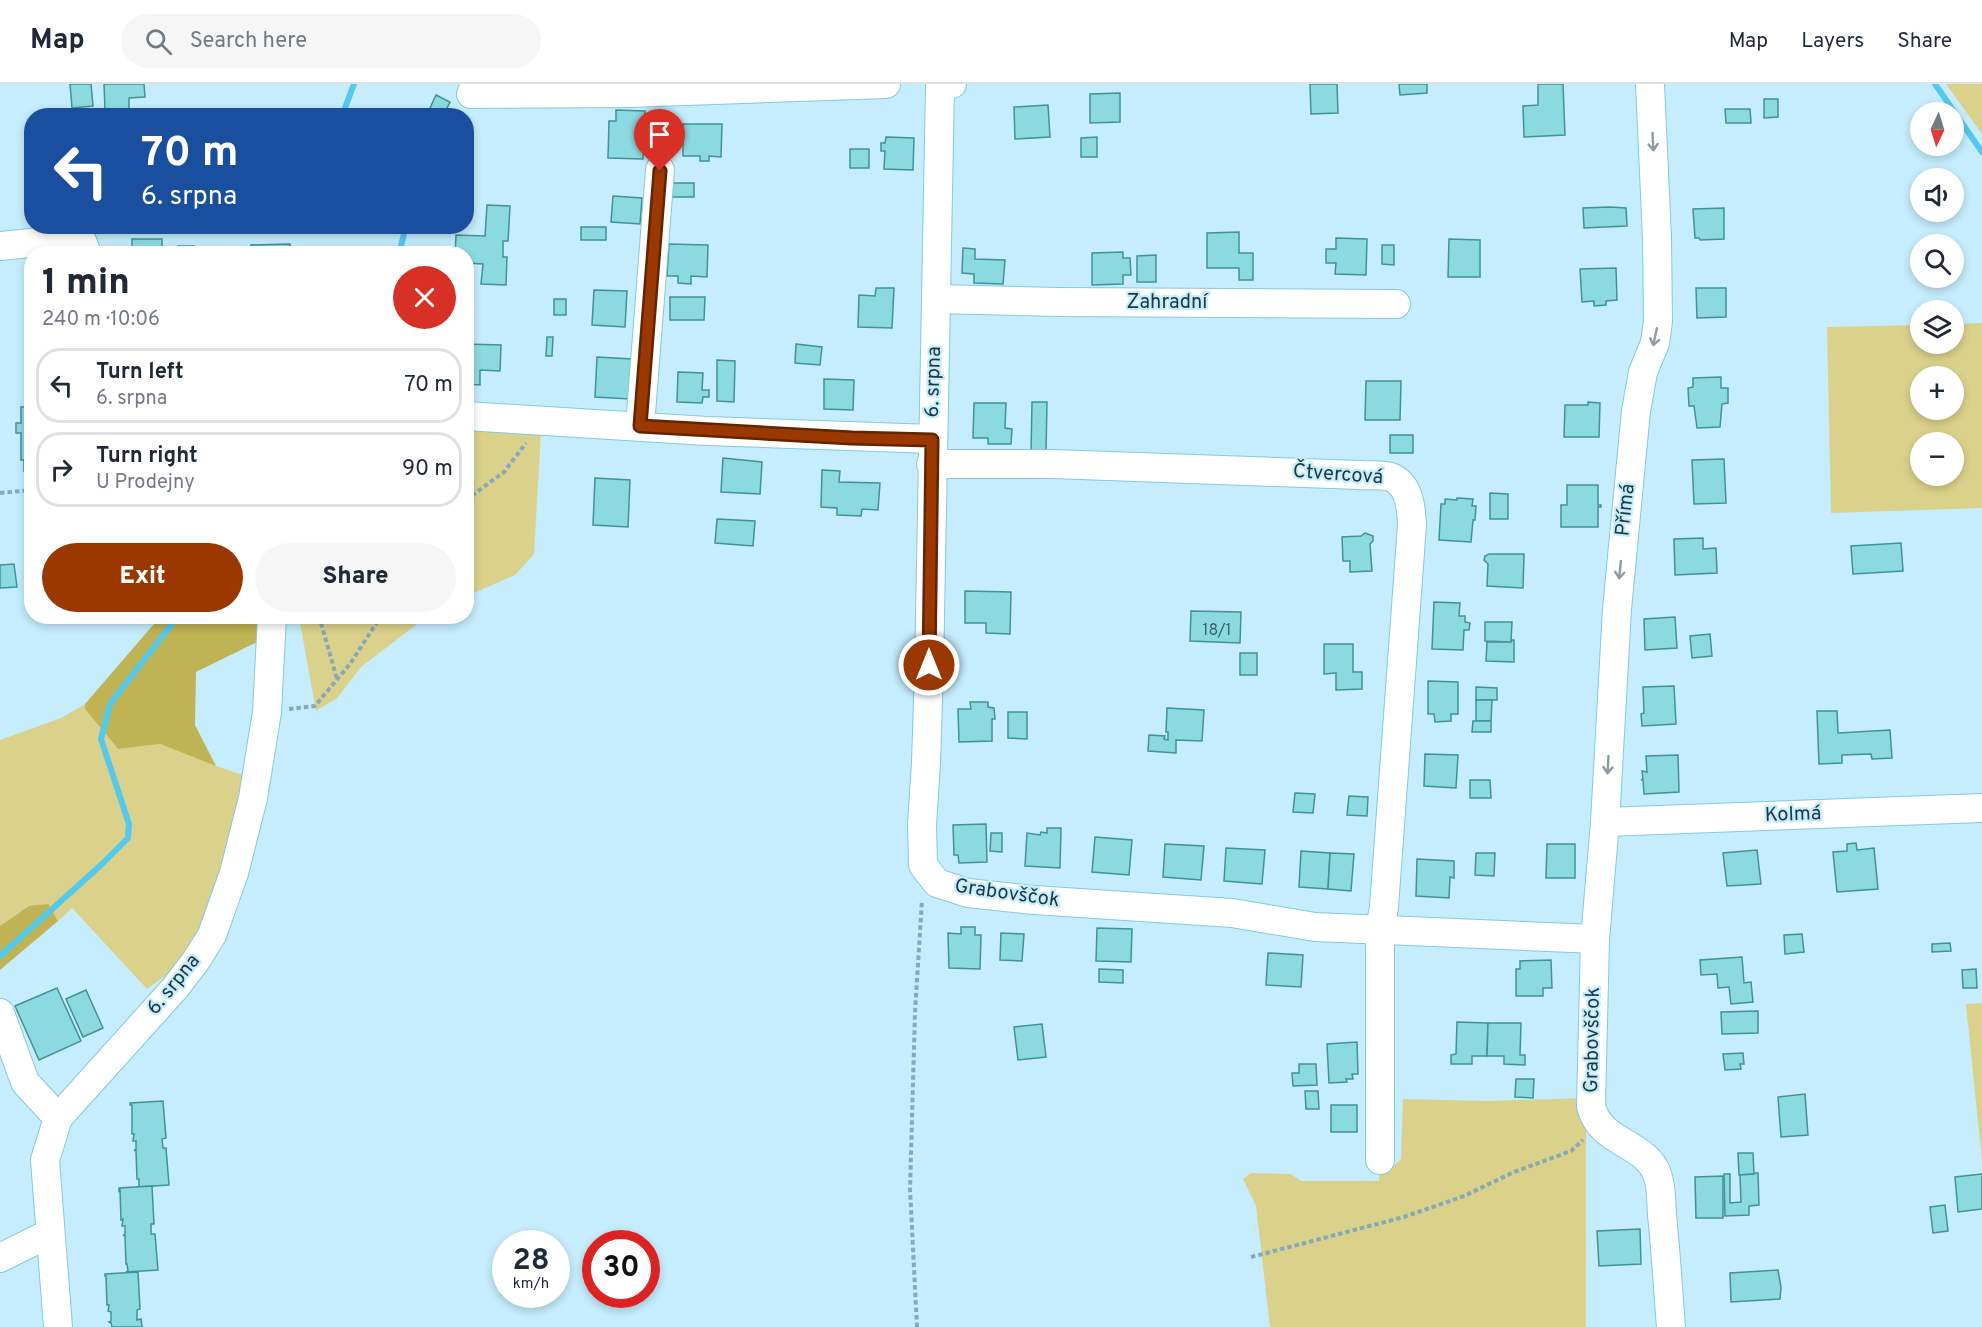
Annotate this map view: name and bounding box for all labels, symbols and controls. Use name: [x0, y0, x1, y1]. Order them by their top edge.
search box: [121, 14, 541, 68]
text: Map: [30, 23, 85, 59]
icon: search: [142, 25, 175, 58]
text: Search here: [190, 28, 307, 55]
text: Map: [1729, 28, 1768, 55]
text: Layers: [1801, 28, 1864, 55]
text: Share: [1897, 28, 1952, 55]
north arrow: [1910, 102, 1964, 156]
map controls: [1910, 102, 1964, 486]
pin: [634, 109, 685, 171]
icon: arrive: [643, 118, 676, 151]
text: 70 m: [141, 128, 239, 181]
icon: left: [42, 132, 120, 210]
one-way arrow: [1647, 132, 1658, 152]
button: sound: [1910, 168, 1964, 222]
text: 6. srpna: [141, 180, 237, 214]
button: search: [1910, 234, 1964, 288]
text: 1 min: [42, 261, 130, 307]
button: close: [393, 266, 456, 329]
street label: Zahradní: [1127, 290, 1209, 316]
button: layers: [1910, 300, 1964, 354]
text: 240 m · 10:06: [42, 307, 160, 333]
one-way arrow: [1649, 327, 1660, 346]
street label: 6. srpna: [920, 346, 948, 418]
text: Turn left: [96, 359, 184, 386]
button: +: [1910, 366, 1964, 420]
icon: left: [45, 369, 78, 402]
text: 70 m: [404, 372, 453, 399]
text: 6. srpna: [96, 386, 167, 412]
button: −: [1910, 432, 1964, 486]
text: Turn right: [96, 443, 198, 470]
icon: right: [45, 453, 78, 486]
text: 90 m: [402, 456, 453, 483]
street label: Čtvercová: [1292, 457, 1384, 491]
text: U Prodejny: [96, 470, 195, 496]
street label: Přímá: [1610, 482, 1642, 538]
button: Exit: [42, 543, 243, 612]
button: Share: [255, 543, 456, 612]
one-way arrow: [1614, 560, 1625, 580]
house number: 18/1: [1202, 621, 1232, 641]
position arrow: [897, 633, 961, 697]
one-way arrow: [1603, 754, 1614, 774]
street label: Kolmá: [1764, 801, 1822, 829]
street label: Grabovščok: [953, 874, 1061, 914]
street label: 6. srpna: [141, 949, 207, 1021]
street label: Grabovščok: [1579, 987, 1607, 1093]
speed limit sign: 30: [582, 1230, 660, 1308]
text: 28: [512, 1243, 550, 1280]
text: km/h: [513, 1275, 549, 1294]

